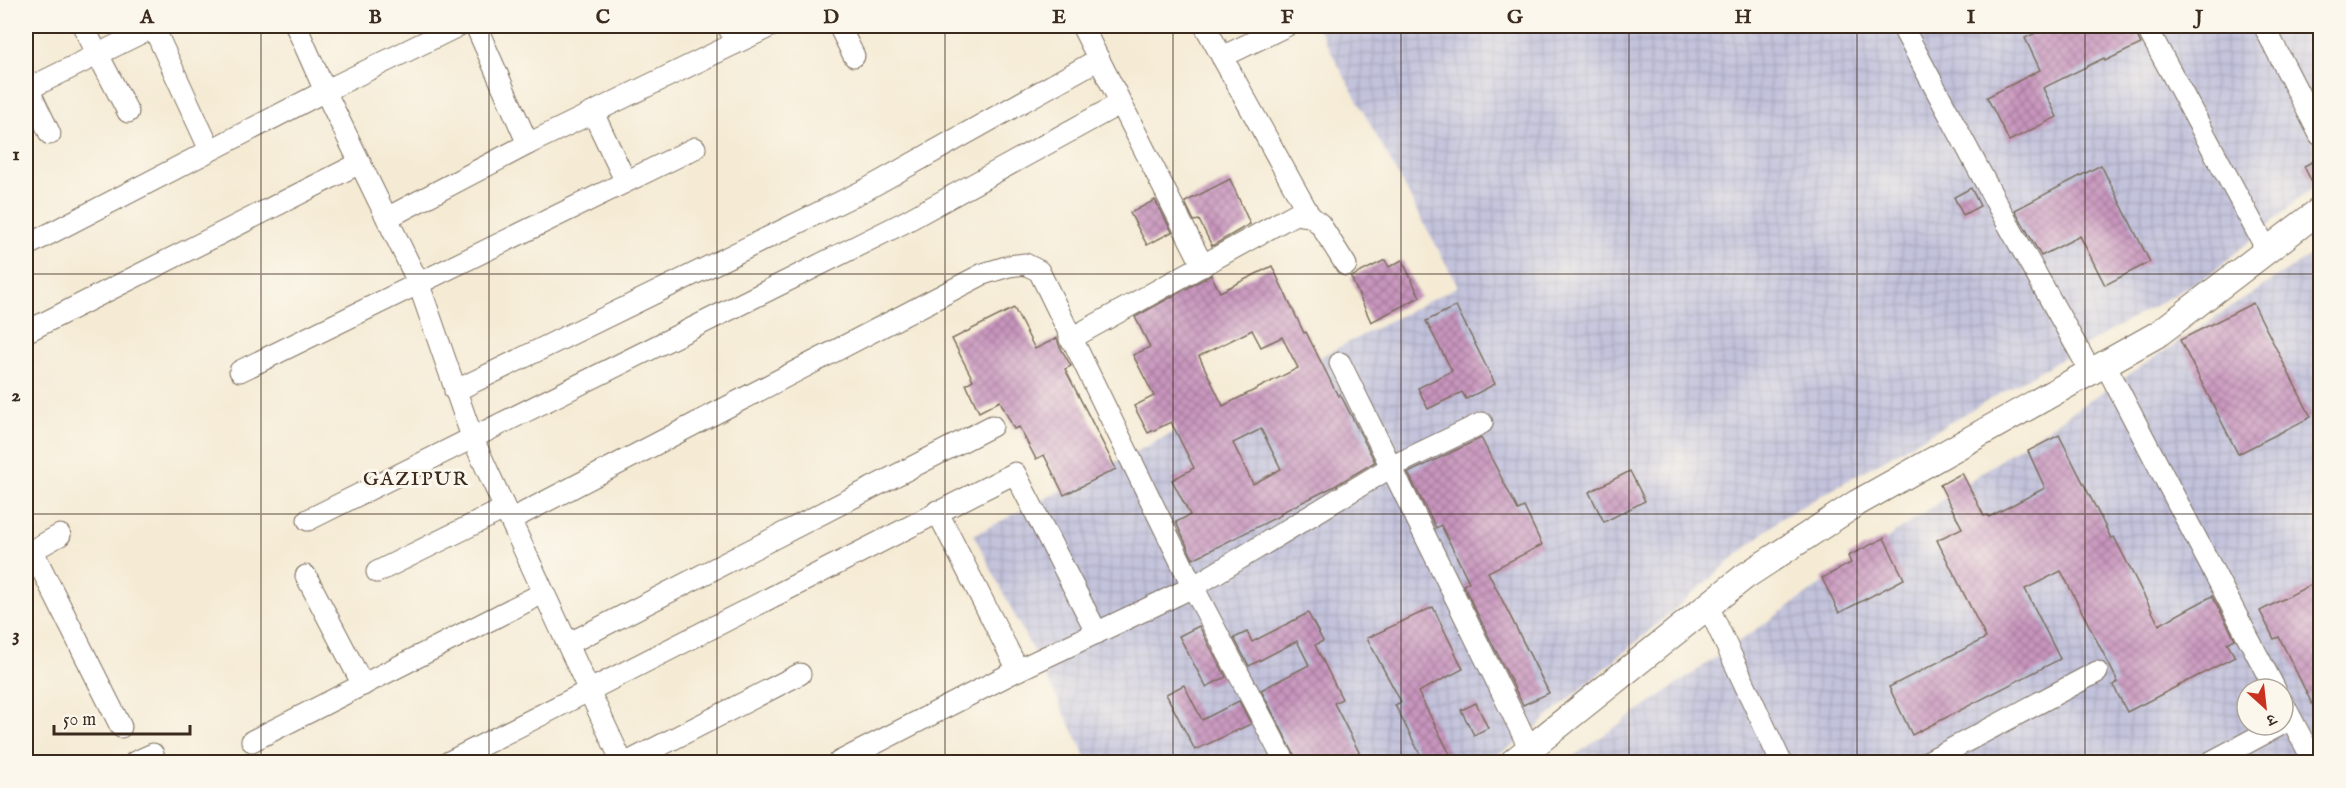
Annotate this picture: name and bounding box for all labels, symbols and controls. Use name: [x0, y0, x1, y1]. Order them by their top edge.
text: A: [139, 5, 155, 30]
text: B: [368, 5, 382, 30]
text: C: [596, 5, 610, 30]
text: D: [823, 5, 839, 30]
text: E: [1052, 5, 1066, 30]
text: F: [1281, 5, 1294, 30]
text: G: [1507, 5, 1524, 30]
text: H: [1734, 5, 1752, 30]
text: I: [1967, 5, 1976, 30]
text: J: [2192, 5, 2204, 30]
text: 1: [12, 142, 20, 167]
text: 2: [11, 383, 21, 408]
district label: GAZIPUR: [363, 467, 469, 492]
text: 3: [12, 623, 20, 648]
north arrow: [2235, 677, 2295, 737]
scale bar: [54, 698, 190, 736]
text: उ: [2261, 707, 2280, 730]
text: 50 m: [63, 709, 96, 732]

